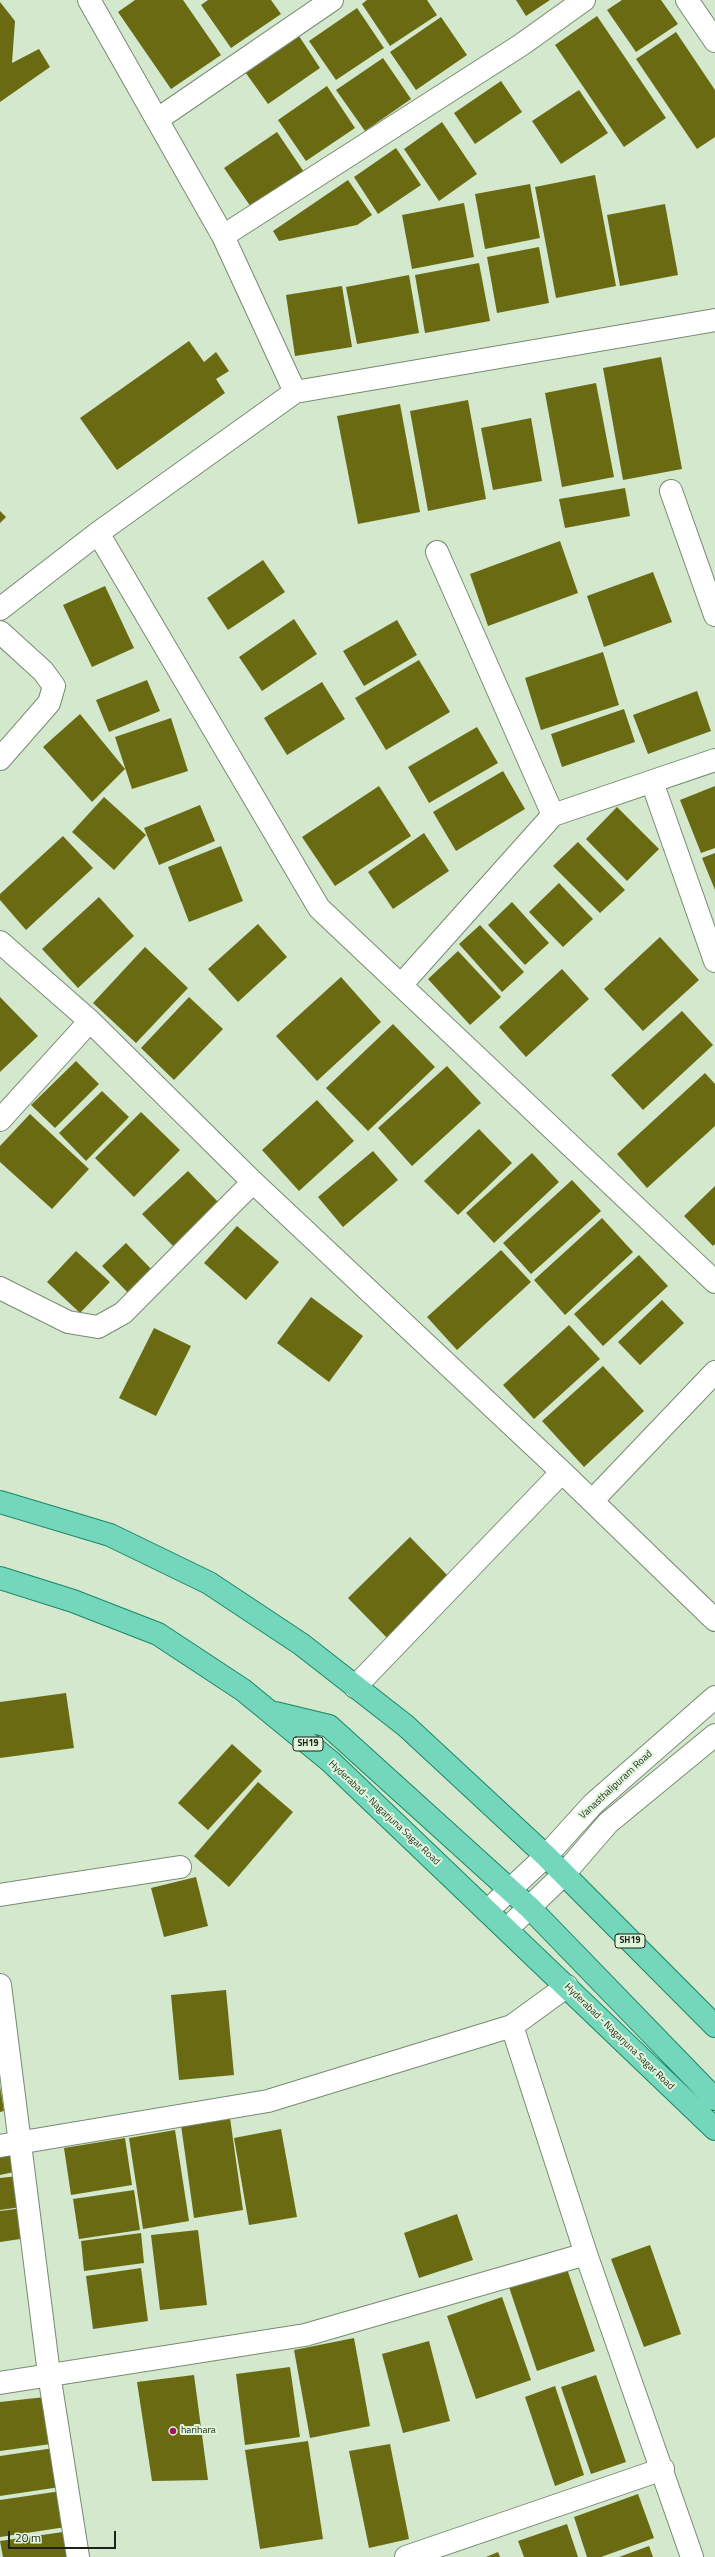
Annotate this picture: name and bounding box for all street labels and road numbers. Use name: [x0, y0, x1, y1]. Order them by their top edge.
road number: SH19: [293, 1737, 323, 1751]
street label: Vanasthalipuram Road: [577, 1748, 655, 1822]
street label: Hyderabad - Nagarjuna Sagar Road: [326, 1758, 442, 1868]
road number: SH19: [615, 1934, 645, 1948]
street label: Hyderabad - Nagarjuna Sagar Road: [562, 1981, 676, 2093]

